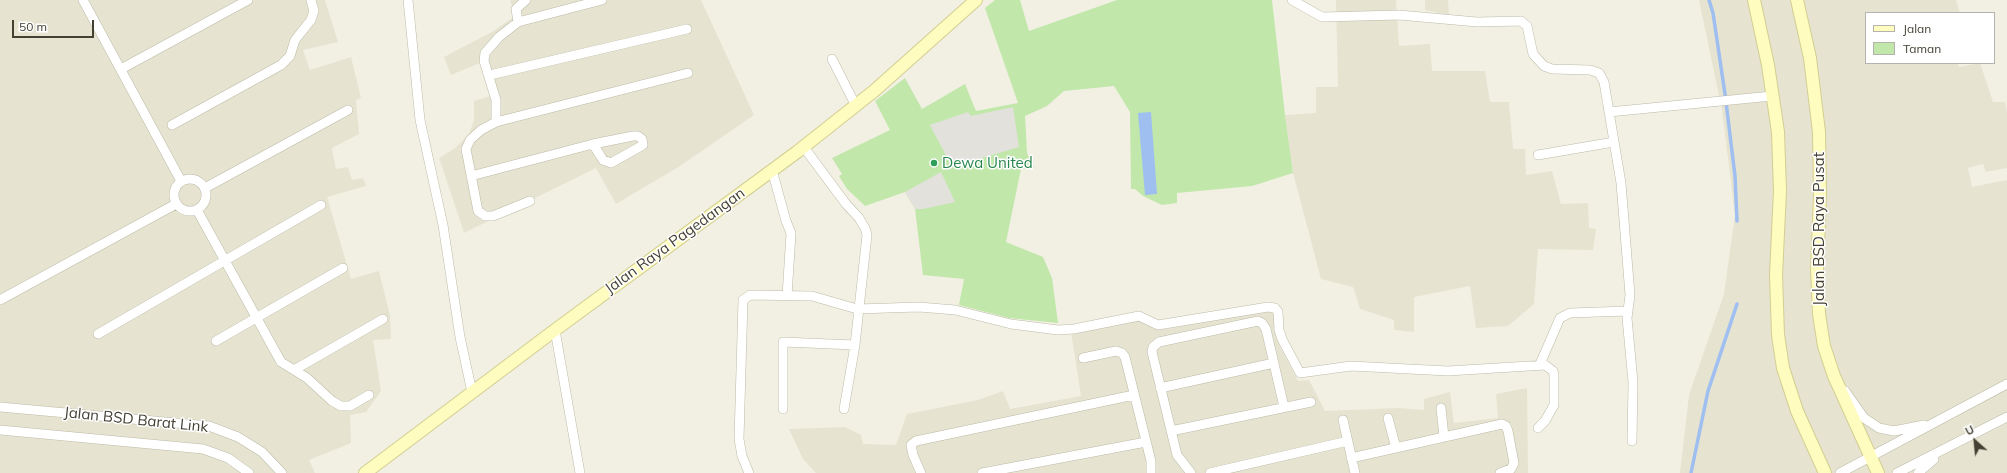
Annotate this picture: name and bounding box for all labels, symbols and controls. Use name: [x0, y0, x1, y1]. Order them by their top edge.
scale bar: [14, 12, 96, 38]
legend: [1865, 12, 1995, 64]
text: 50 m: [19, 19, 47, 34]
text: Jalan: [1903, 21, 1931, 36]
text: Taman: [1903, 41, 1941, 56]
street label: Jalan BSD Raya Pusat: [1810, 152, 1828, 306]
place label: Dewa United: [942, 154, 1033, 172]
marker: Dewa United: [929, 158, 939, 168]
street label: Jalan Raya Pagedangan: [602, 184, 748, 298]
street label: Jalan BSD Barat Link: [63, 403, 209, 437]
north arrow: [1955, 421, 1995, 461]
text: U: [1963, 422, 1976, 438]

